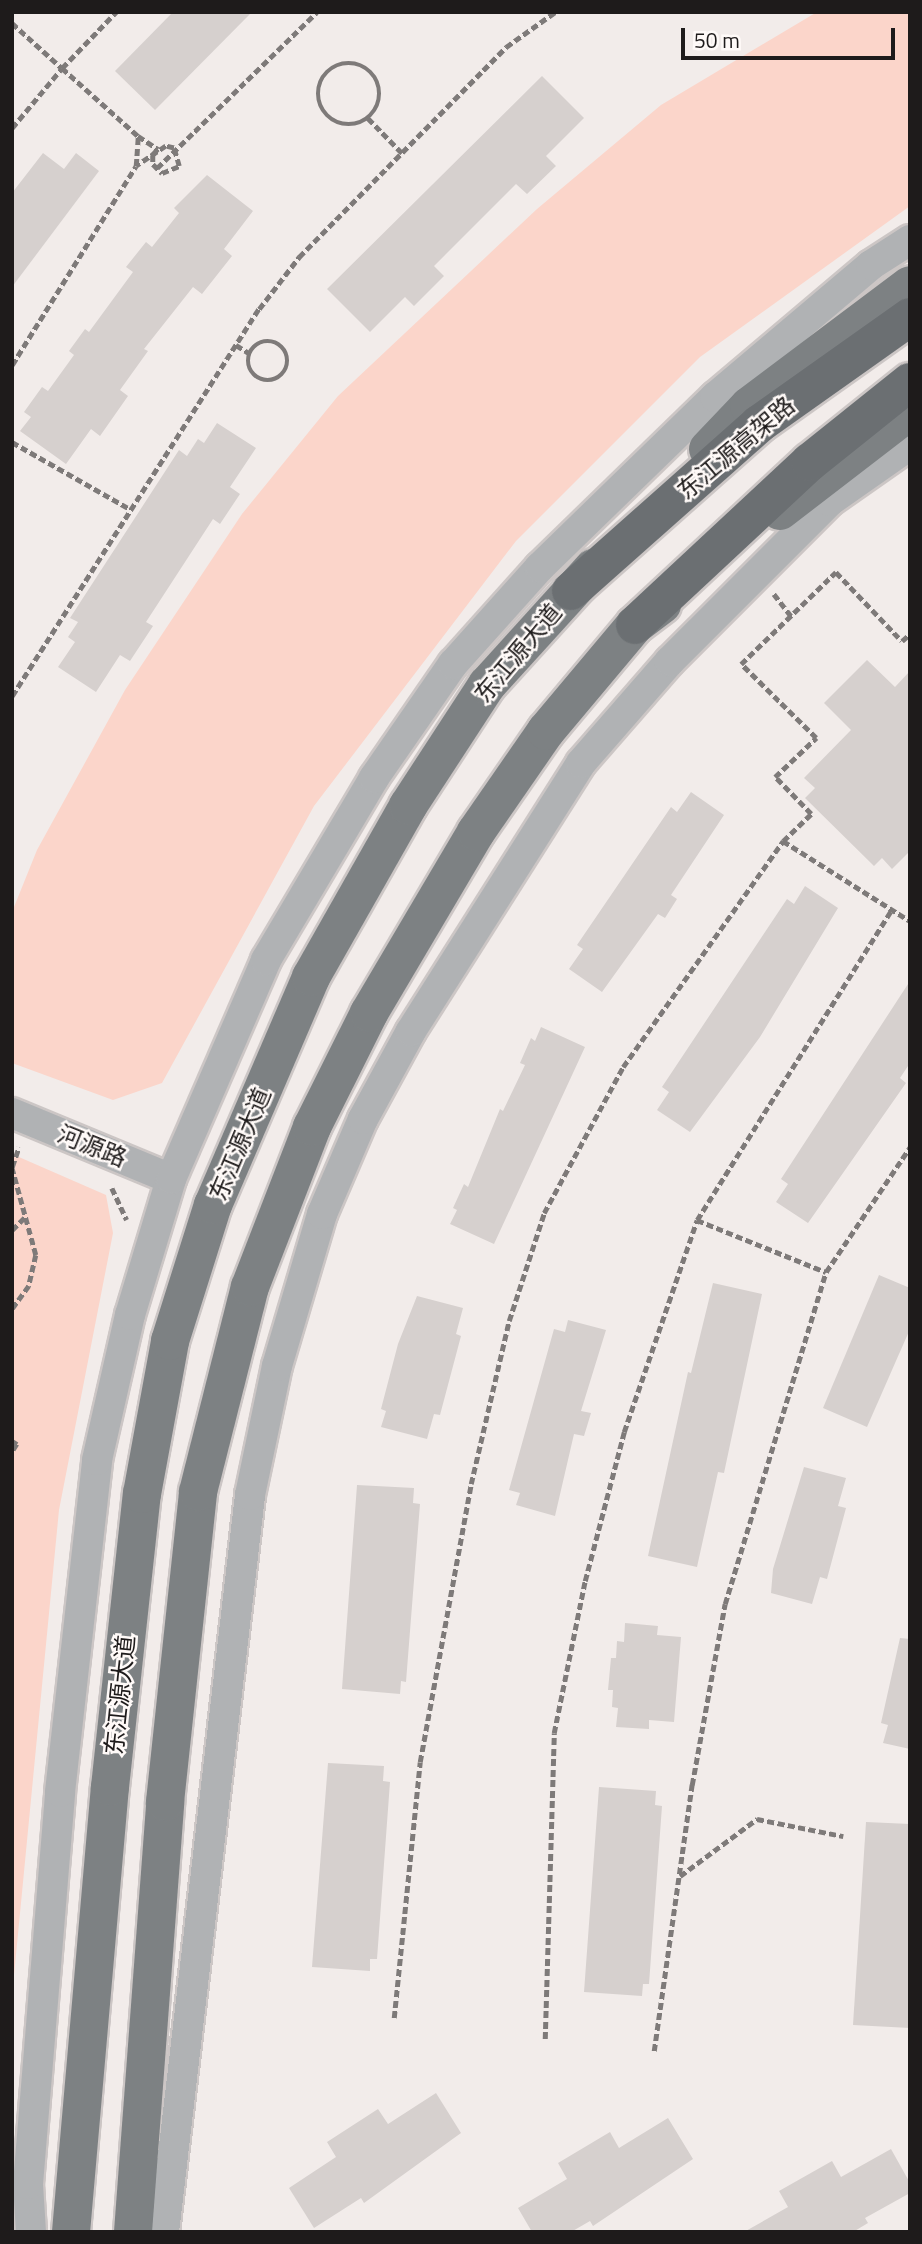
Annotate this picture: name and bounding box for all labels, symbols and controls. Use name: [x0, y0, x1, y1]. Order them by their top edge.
scale bar: [684, 14, 898, 58]
text: 50 m: [694, 24, 740, 56]
street label: 东江源高架路: [672, 391, 800, 505]
street label: 东江源大道: [468, 598, 568, 708]
street label: 东江源大道: [203, 1083, 277, 1205]
street label: 河源路: [53, 1119, 131, 1173]
street label: 东江源大道: [99, 1634, 141, 1756]

